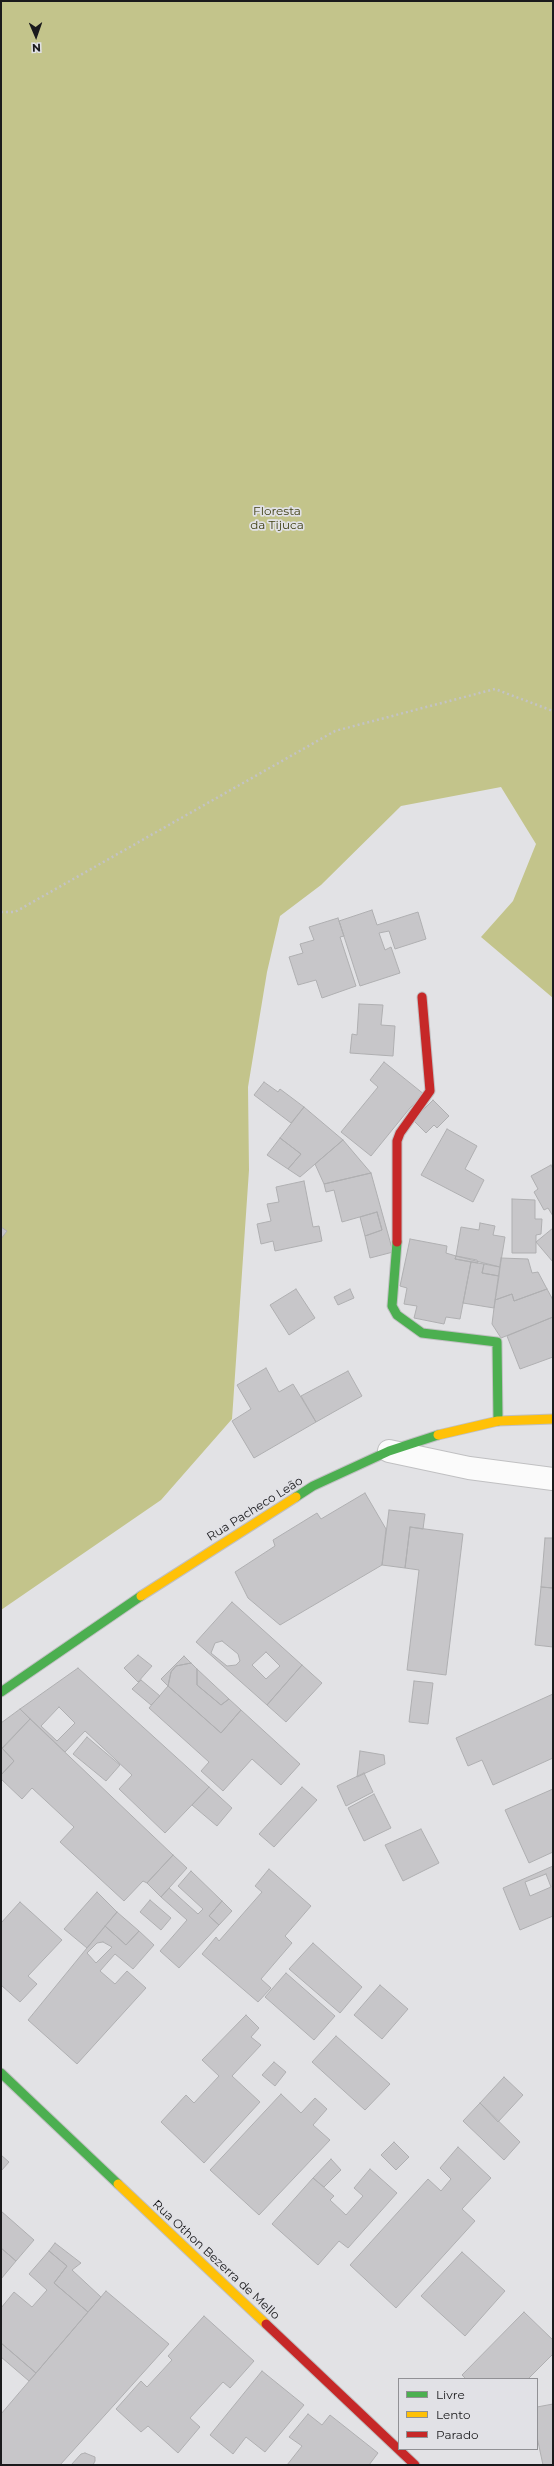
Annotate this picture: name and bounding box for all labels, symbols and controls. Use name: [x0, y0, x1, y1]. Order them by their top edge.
north arrow: [16, 16, 56, 56]
text: N: [32, 41, 41, 55]
park label: Floresta da Tijuca: [250, 504, 304, 532]
street label: Rua Pacheco Leão: [204, 1474, 306, 1544]
street label: Rua Othon Bezerra de Mello: [149, 2197, 283, 2323]
legend: [398, 2378, 538, 2450]
text: Livre: [436, 2387, 465, 2402]
text: Lento: [436, 2407, 471, 2422]
text: Parado: [436, 2427, 479, 2442]

